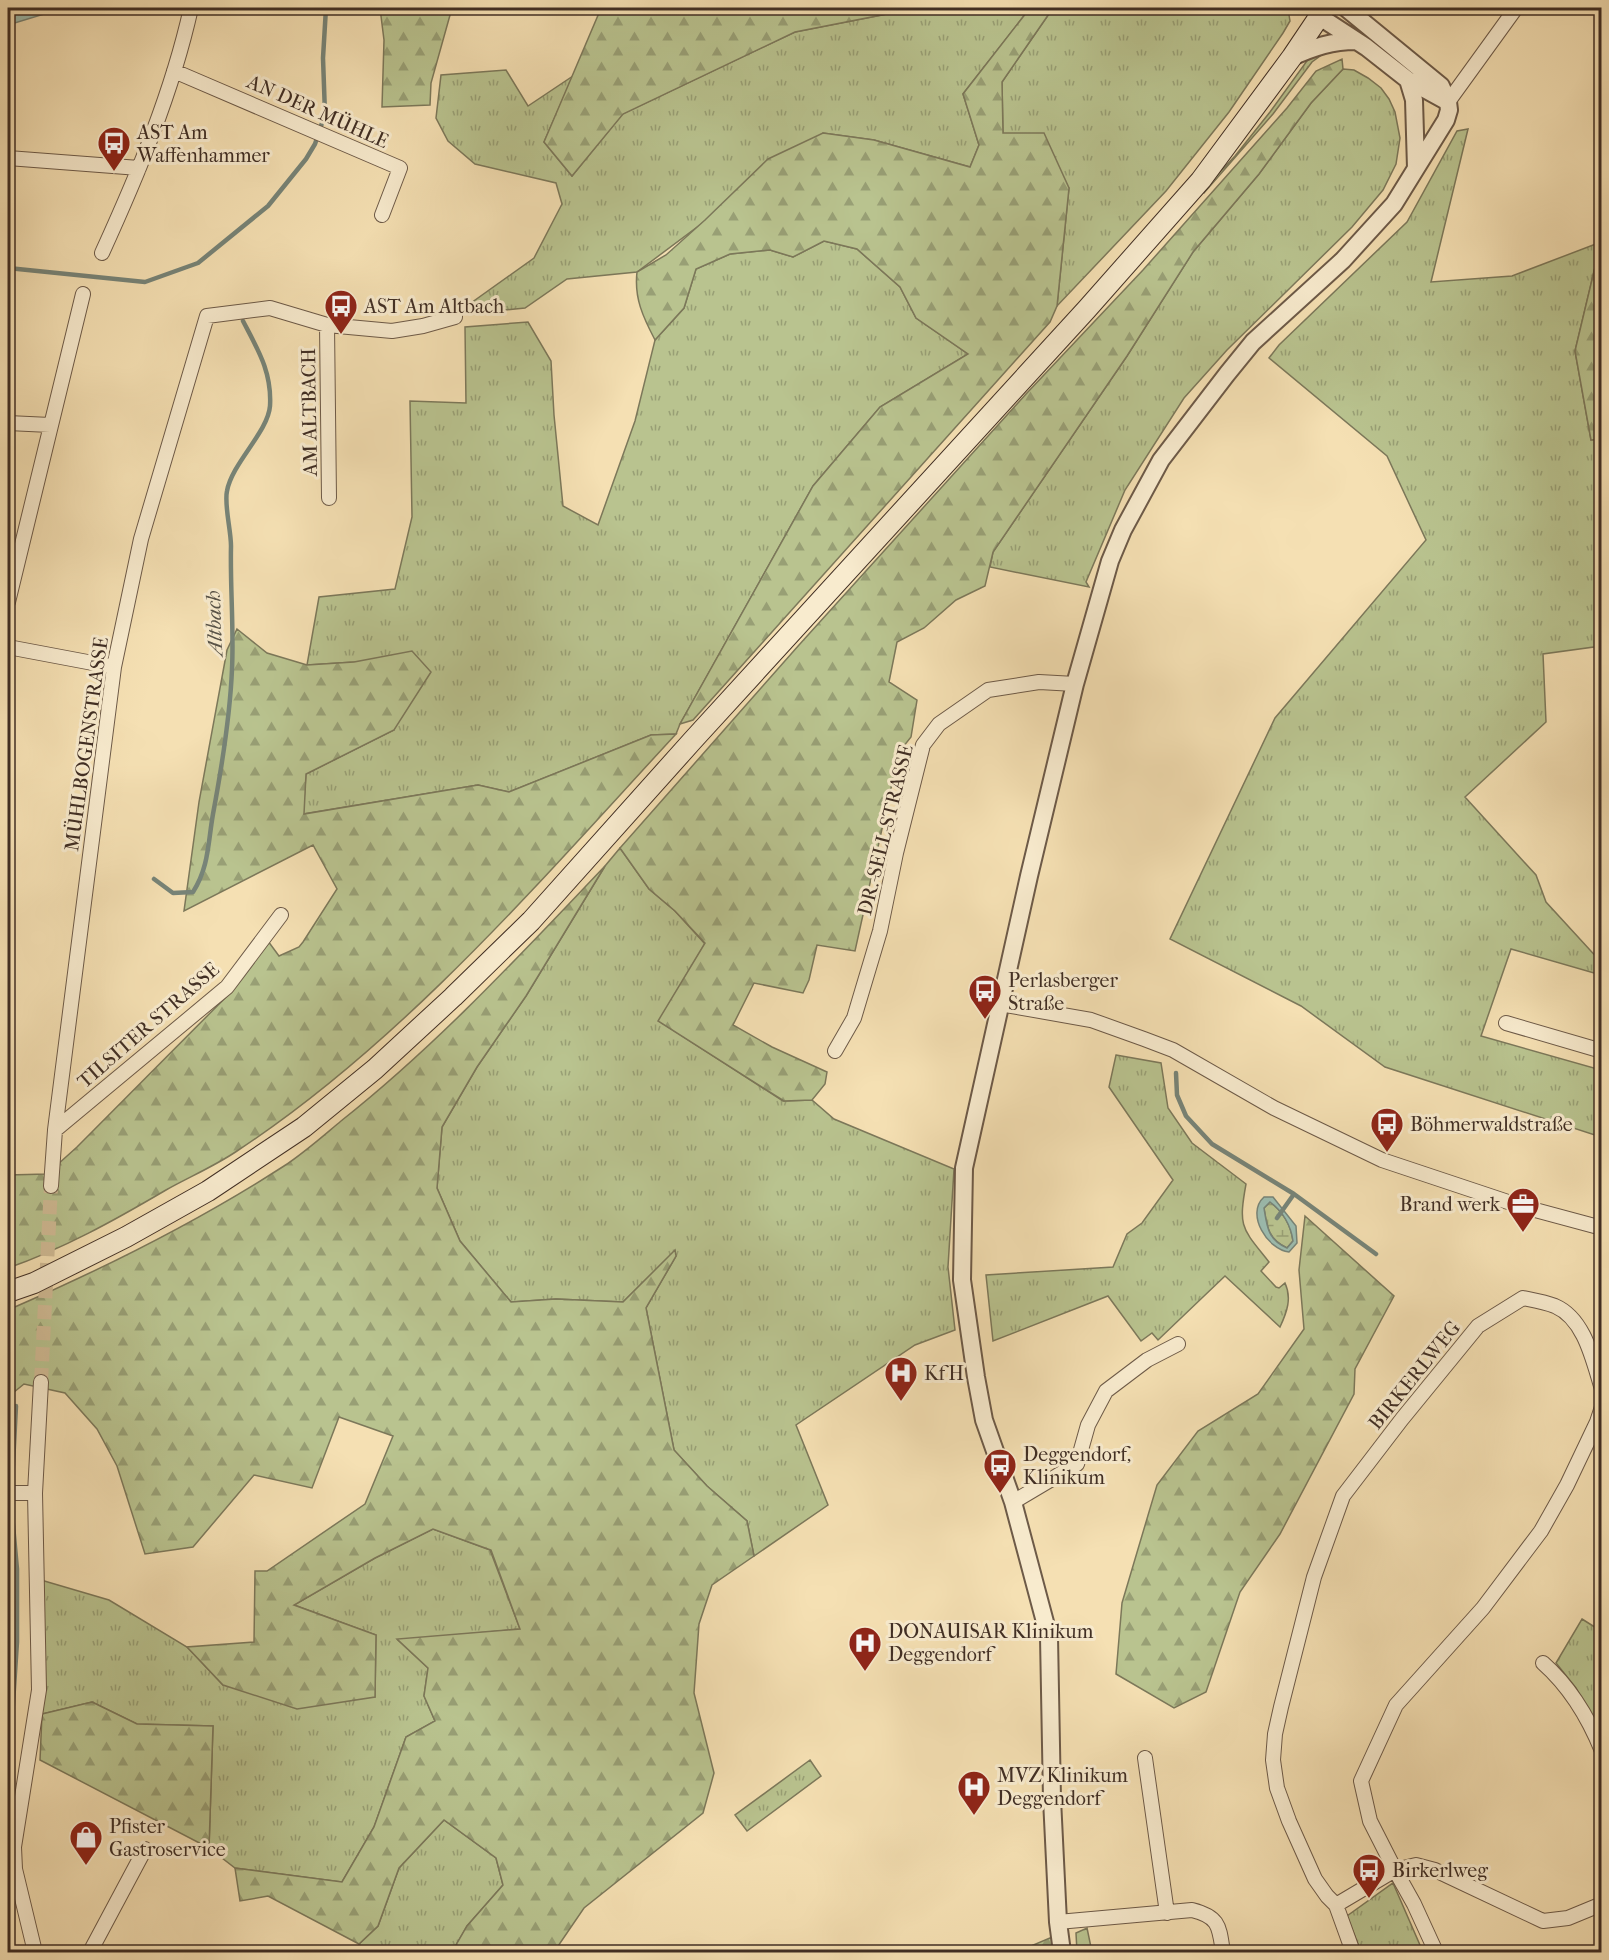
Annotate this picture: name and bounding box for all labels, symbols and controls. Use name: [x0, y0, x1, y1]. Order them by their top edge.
street label: AN DER MÜHLE: [243, 69, 392, 153]
place label: AST Am Waffenhammer: [136, 121, 270, 167]
bus stop icon: AST Am Waffenhammer: [96, 125, 132, 172]
bus stop icon: AST Am Altbach: [323, 288, 359, 335]
place label: AST Am Altbach: [363, 295, 505, 318]
street label: AM ALTBACH: [297, 348, 322, 477]
water label: Altbach: [201, 590, 227, 659]
street label: MÜHLBOGENSTRASSE: [59, 635, 113, 853]
street label: DR.-SELL-STRASSE: [853, 742, 918, 918]
street label: TILSITER STRASSE: [73, 958, 224, 1093]
place label: Perlasberger Straße: [1008, 969, 1118, 1015]
bus stop icon: Perlasberger Straße: [967, 973, 1003, 1020]
bus stop icon: Böhmerwaldstraße: [1369, 1106, 1405, 1153]
place label: Böhmerwaldstraße: [1410, 1113, 1573, 1136]
office icon: Brand werk: [1505, 1186, 1541, 1233]
place label: Brand werk: [1400, 1193, 1501, 1216]
street label: BIRKERLWEG: [1364, 1316, 1465, 1434]
hospital icon: KfH: [883, 1355, 919, 1402]
place label: KfH: [924, 1362, 964, 1385]
place label: Deggendorf, Klinikum: [1023, 1443, 1131, 1489]
bus stop icon: Deggendorf, Klinikum: [982, 1447, 1018, 1494]
place label: DONAUISAR Klinikum Deggendorf: [888, 1620, 1094, 1666]
hospital icon: DONAUISAR Klinikum Deggendorf: [847, 1625, 883, 1672]
place label: MVZ Klinikum Deggendorf: [997, 1764, 1128, 1810]
hospital icon: MVZ Klinikum Deggendorf: [956, 1769, 992, 1816]
place label: Pfister Gastroservice: [109, 1815, 226, 1861]
shop icon: Pfister Gastroservice: [68, 1819, 104, 1866]
bus stop icon: Birkerlweg: [1351, 1852, 1387, 1899]
place label: Birkerlweg: [1392, 1859, 1488, 1882]

